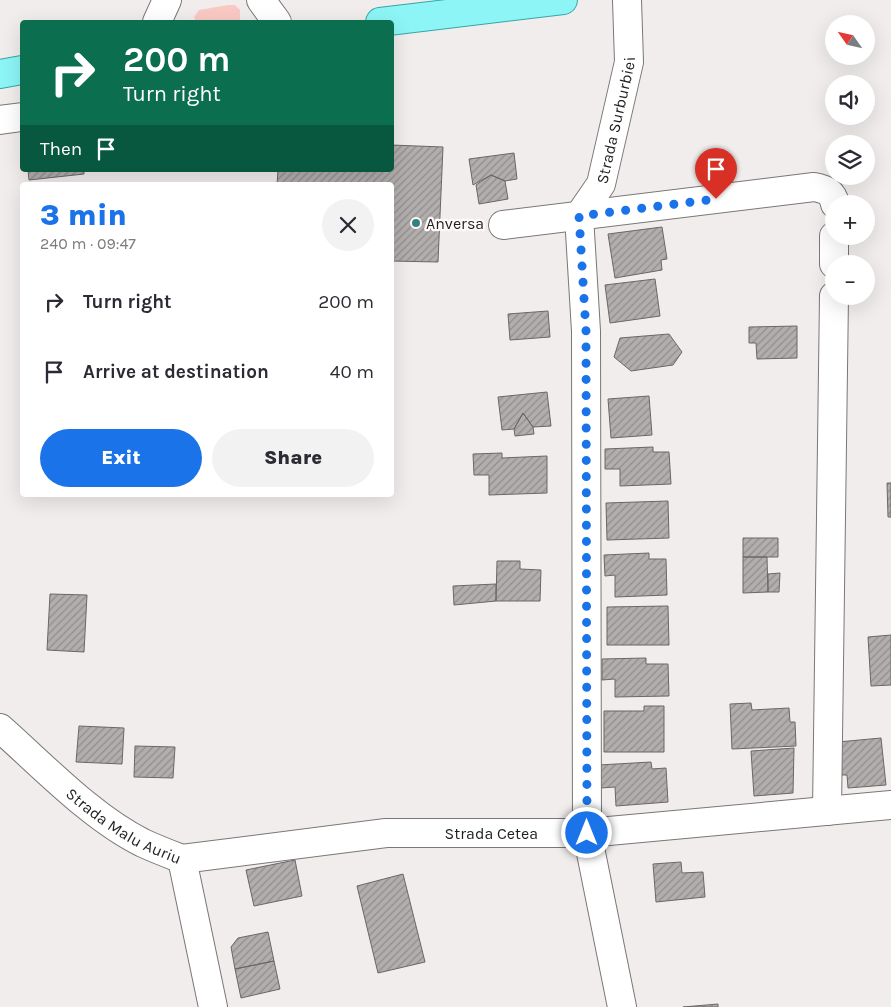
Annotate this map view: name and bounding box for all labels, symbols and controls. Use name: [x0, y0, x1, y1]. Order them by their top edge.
north arrow: [825, 15, 875, 65]
map controls: [825, 15, 875, 305]
text: 200 m: [123, 39, 231, 80]
icon: right: [40, 40, 105, 105]
street label: Strada Surburbiei: [592, 56, 639, 186]
button: sound: [825, 75, 875, 125]
text: Turn right: [123, 81, 221, 107]
icon: arrive: [92, 135, 120, 163]
button: layers: [825, 135, 875, 185]
text: Then: [40, 138, 82, 160]
pin: [695, 148, 737, 199]
icon: arrive: [702, 155, 730, 183]
button: +: [825, 195, 875, 245]
text: 3 min: [40, 197, 127, 233]
button: close: [322, 199, 374, 251]
place label: Anversa: [426, 214, 484, 233]
marker: Anversa: [410, 217, 422, 229]
text: 240 m · 09:47: [40, 234, 136, 253]
button: −: [825, 255, 875, 305]
icon: right: [40, 288, 68, 316]
text: Turn right: [83, 291, 172, 313]
text: 200 m: [318, 291, 374, 313]
icon: arrive: [40, 358, 68, 386]
text: Arrive at destination: [83, 361, 269, 383]
text: 40 m: [330, 361, 374, 383]
button: Exit: [40, 429, 202, 487]
button: Share: [212, 429, 374, 487]
street label: Strada Malu Auriu: [62, 784, 184, 868]
position arrow: [560, 806, 612, 858]
street label: Strada Cetea: [445, 824, 538, 843]

